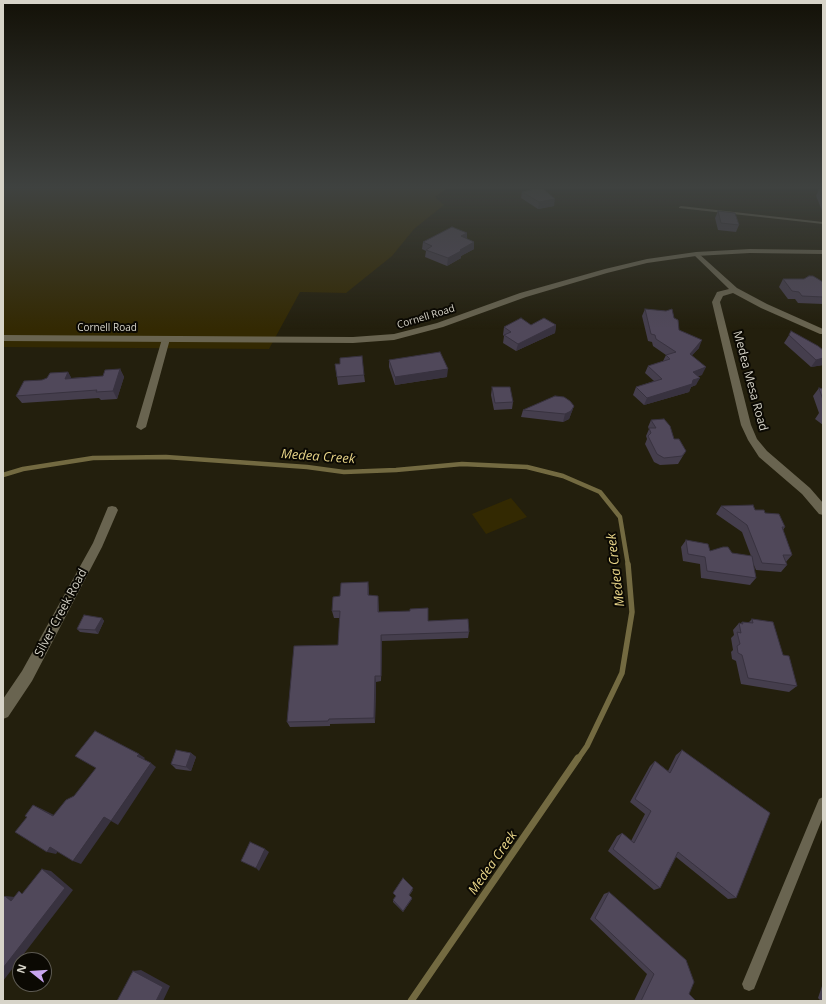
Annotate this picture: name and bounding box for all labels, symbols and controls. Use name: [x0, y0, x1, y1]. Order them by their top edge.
street label: Cornell Road: [396, 303, 456, 331]
street label: Cornell Road: [77, 322, 137, 334]
street label: Medea Mesa Road: [730, 329, 770, 433]
water label: Medea Creek: [280, 447, 356, 467]
water label: Medea Creek: [604, 532, 628, 608]
street label: Silver Creek Road: [32, 567, 90, 659]
water label: Medea Creek: [465, 828, 521, 898]
north arrow: [12, 952, 52, 992]
text: N: [13, 962, 29, 975]

